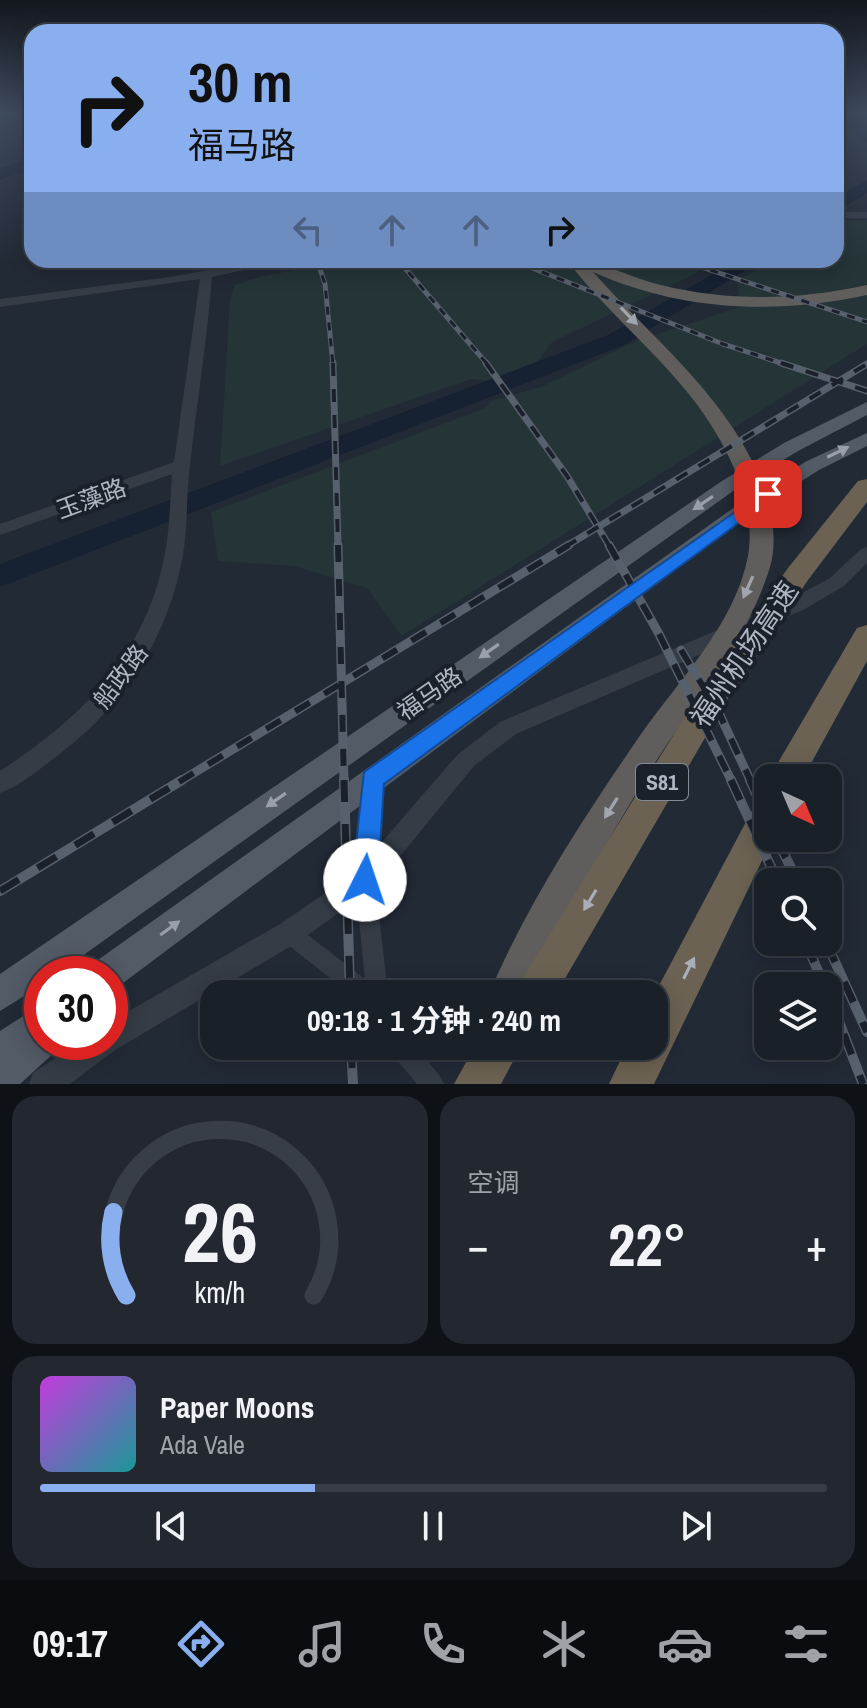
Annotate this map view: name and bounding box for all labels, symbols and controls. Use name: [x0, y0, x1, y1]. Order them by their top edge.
text: 30 m: [188, 44, 293, 119]
icon: right: [56, 56, 160, 160]
text: 福马路: [188, 121, 296, 169]
icon: left: [286, 208, 330, 252]
icon: ahead: [370, 208, 414, 252]
icon: ahead: [454, 208, 498, 252]
icon: right: [538, 208, 582, 252]
one-way arrow: [619, 306, 637, 325]
one-way arrow: [826, 446, 849, 459]
pin: [734, 460, 802, 528]
street label: 玉藻路: [52, 471, 130, 525]
icon: arrive: [746, 472, 790, 516]
one-way arrow: [692, 495, 713, 510]
street label: 福州机场高速: [681, 574, 807, 734]
one-way arrow: [742, 576, 755, 599]
street label: 船政路: [86, 638, 154, 714]
one-way arrow: [478, 643, 499, 658]
street label: 福马路: [390, 659, 468, 727]
road number: S81: [636, 764, 688, 800]
north arrow: [754, 764, 842, 852]
map controls: [754, 764, 842, 1060]
one-way arrow: [266, 792, 287, 807]
one-way arrow: [605, 797, 619, 819]
position arrow: [323, 838, 407, 922]
button: search: [754, 868, 842, 956]
one-way arrow: [584, 889, 598, 911]
one-way arrow: [160, 920, 180, 936]
speed limit sign: 30: [24, 956, 128, 1060]
one-way arrow: [683, 957, 696, 980]
button: layers: [754, 972, 842, 1060]
text: 09:18 · 1 分钟 · 240 m: [307, 1000, 561, 1040]
text: 空调: [468, 1165, 520, 1200]
text: 26: [182, 1176, 258, 1288]
text: 22°: [608, 1204, 687, 1285]
text: −: [468, 1215, 489, 1275]
text: +: [806, 1215, 827, 1275]
text: km/h: [194, 1273, 245, 1312]
text: Paper Moons: [160, 1387, 314, 1427]
text: Ada Vale: [160, 1427, 245, 1462]
icon: previous: [149, 1504, 193, 1548]
icon: pause: [411, 1504, 455, 1548]
icon: next: [674, 1504, 718, 1548]
icon: directions: [173, 1616, 229, 1672]
icon: music: [294, 1616, 350, 1672]
icon: phone: [415, 1616, 471, 1672]
icon: climate: [536, 1616, 592, 1672]
icon: car: [657, 1616, 713, 1672]
icon: filters: [778, 1616, 834, 1672]
text: 09:17: [33, 1620, 108, 1668]

